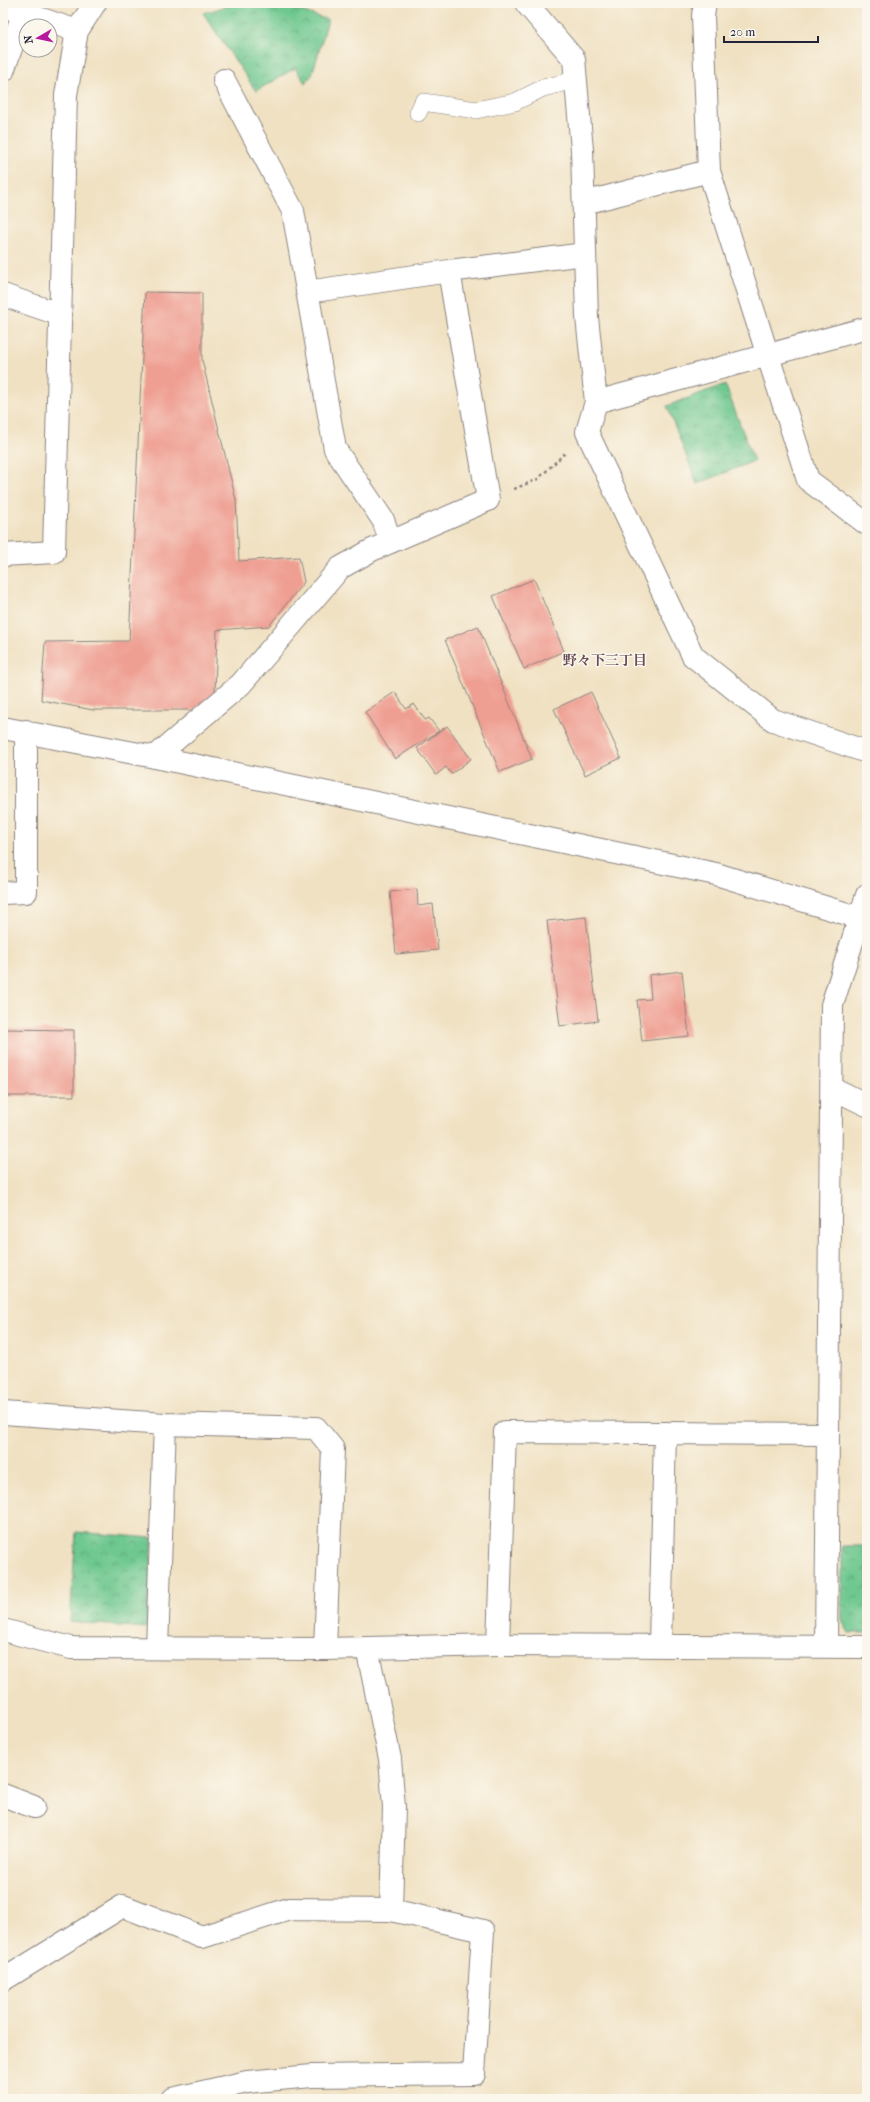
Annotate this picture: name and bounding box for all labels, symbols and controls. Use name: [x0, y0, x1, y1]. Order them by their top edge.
north arrow: [18, 18, 58, 58]
scale bar: [724, 18, 818, 44]
text: 20 m: [730, 25, 755, 39]
text: N: [21, 34, 36, 45]
district label: 野々下三丁目: [563, 652, 647, 669]

